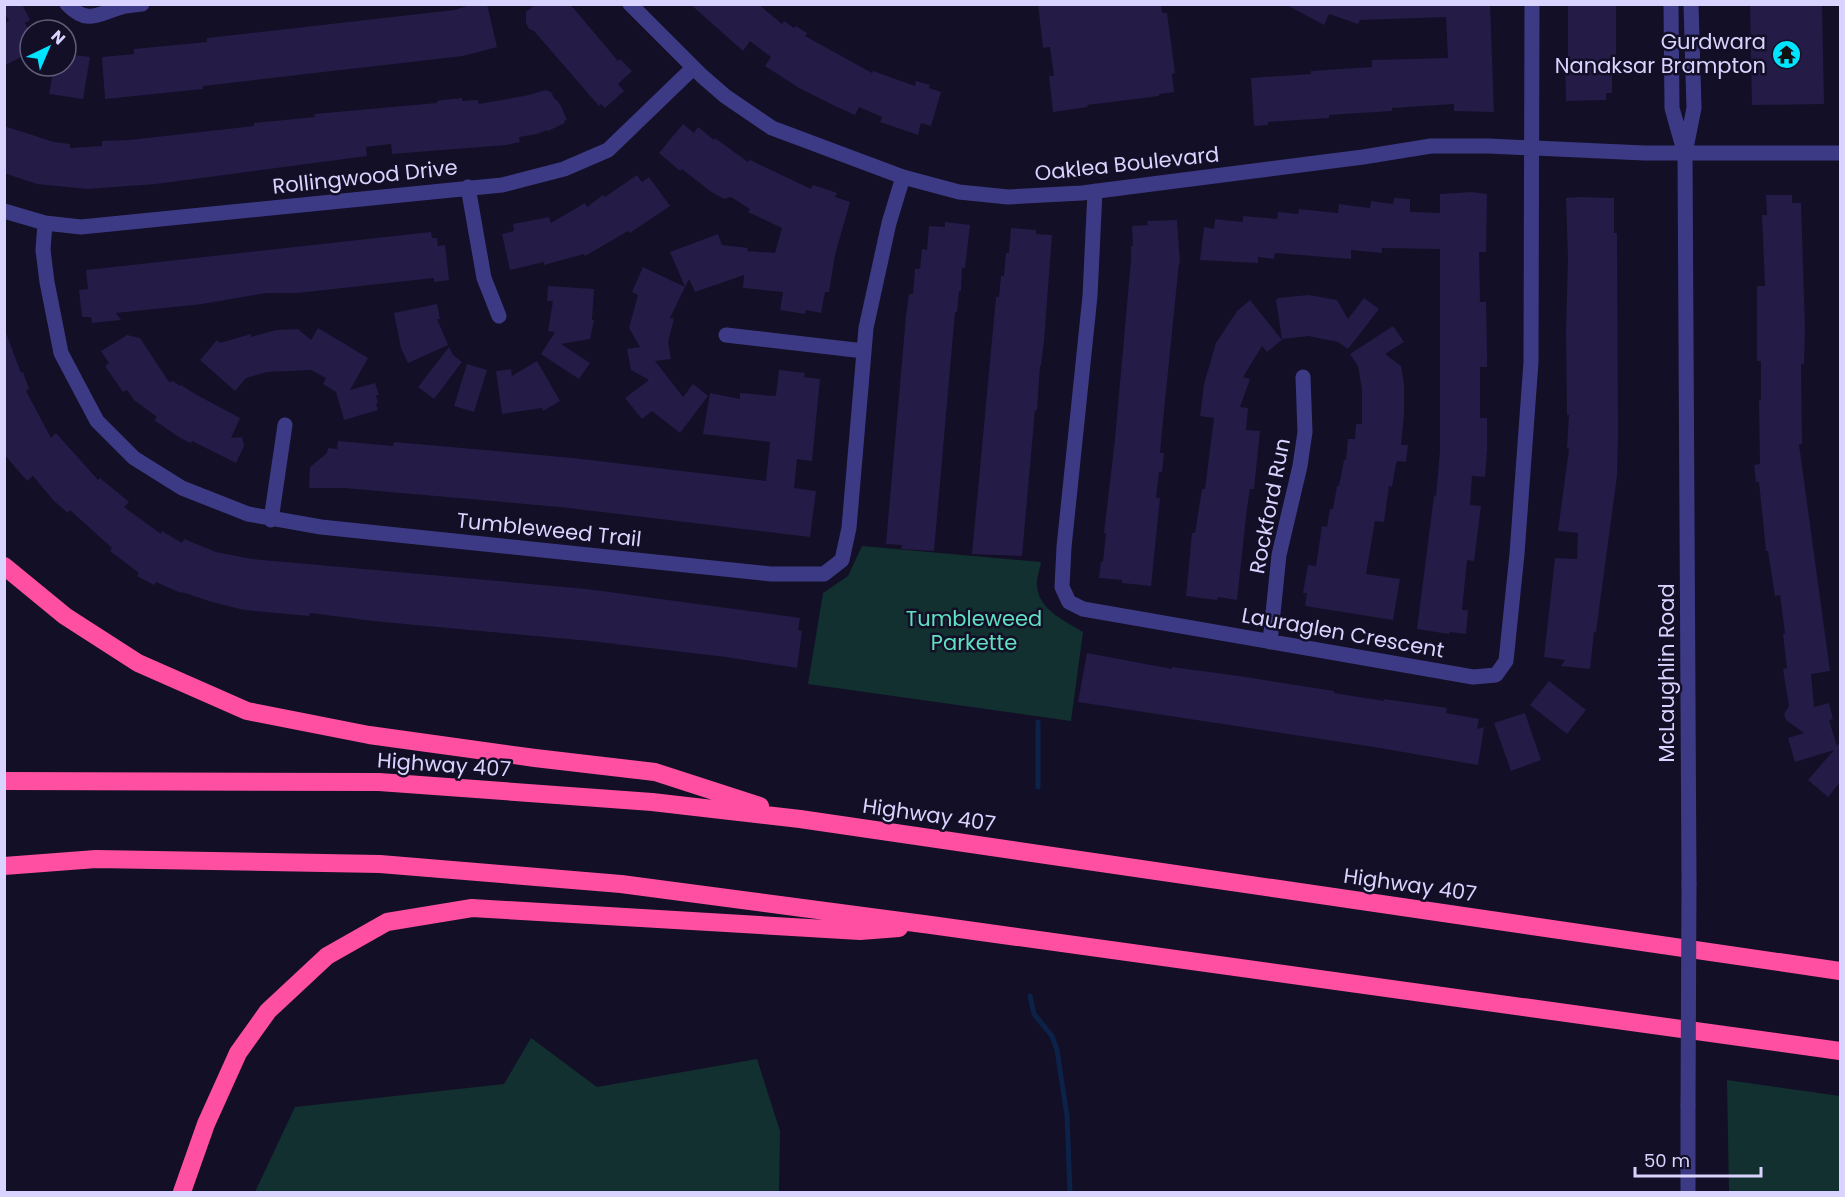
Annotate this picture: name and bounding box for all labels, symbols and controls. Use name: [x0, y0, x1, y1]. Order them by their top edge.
north arrow: [18, 18, 78, 78]
text: N: [46, 25, 70, 50]
place label: Gurdwara Nanaksar Brampton: [1555, 27, 1766, 80]
temple icon: Gurdwara Nanaksar Brampton: [1771, 38, 1803, 70]
street label: Oaklea Boulevard: [1033, 139, 1221, 188]
street label: Rollingwood Drive: [271, 152, 459, 201]
street label: Rockford Run: [1242, 436, 1297, 576]
street label: Tumbleweed Trail: [455, 505, 643, 554]
street label: McLaughlin Road: [1652, 583, 1681, 763]
street label: Lauraglen Crescent: [1240, 600, 1447, 665]
park label: Tumbleweed Parkette: [906, 604, 1042, 657]
street label: Highway 407: [376, 745, 512, 784]
street label: Highway 407: [861, 791, 997, 838]
street label: Highway 407: [1342, 861, 1478, 908]
scale bar: [1635, 1140, 1761, 1178]
text: 50 m: [1644, 1148, 1690, 1173]

